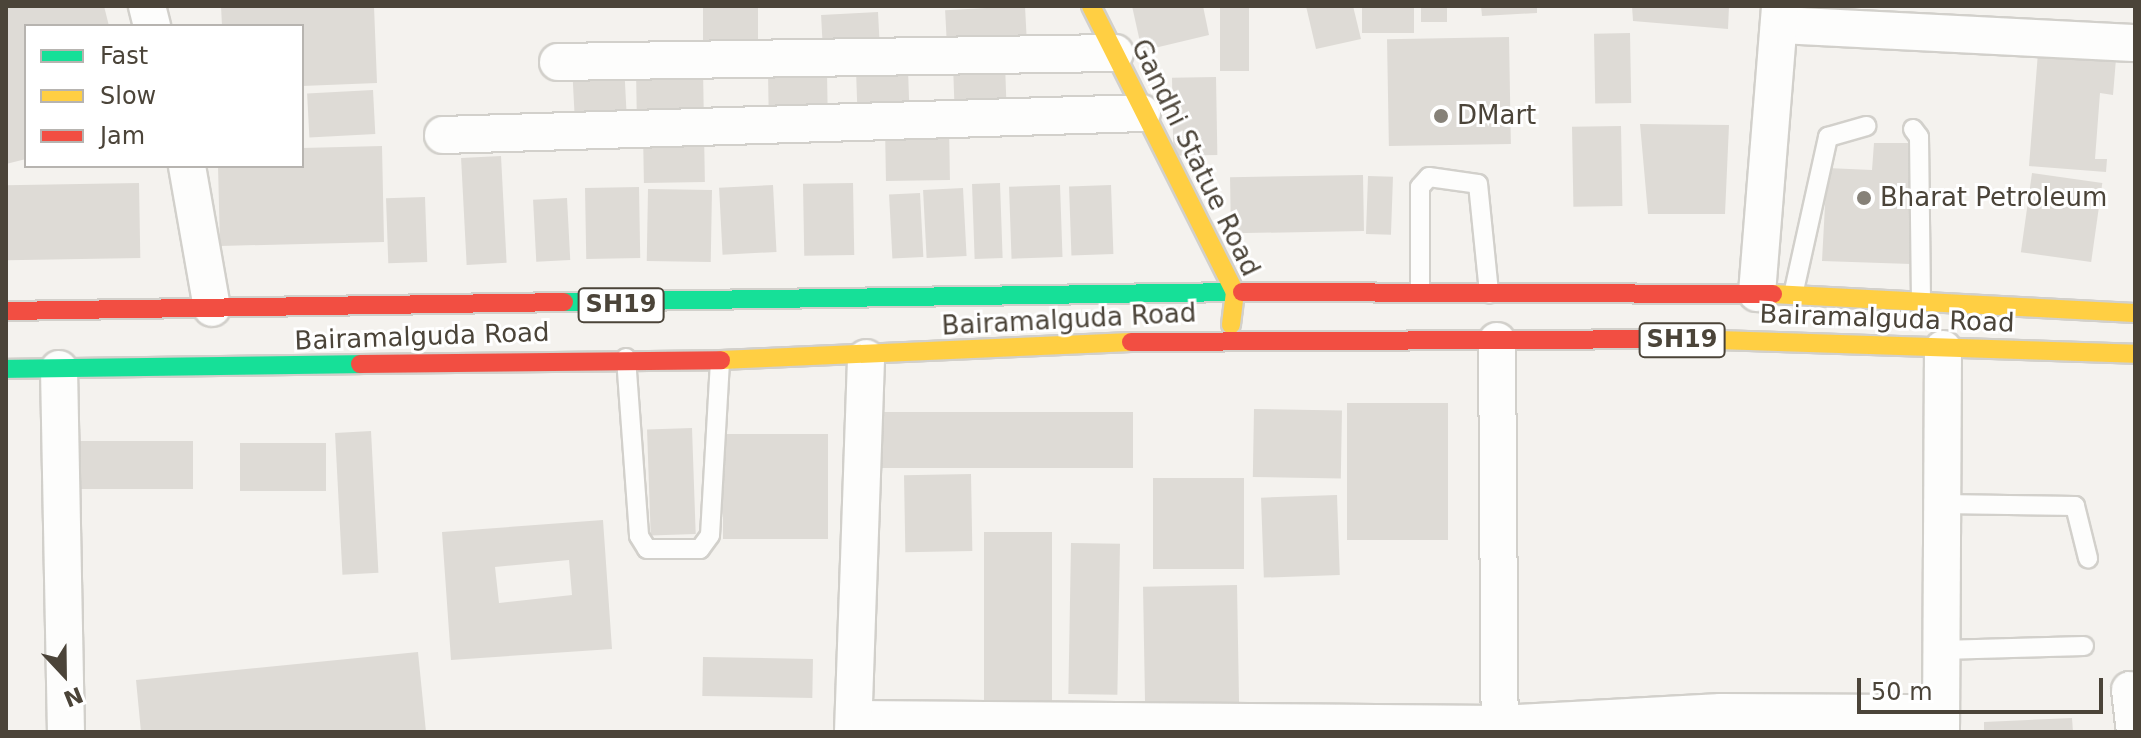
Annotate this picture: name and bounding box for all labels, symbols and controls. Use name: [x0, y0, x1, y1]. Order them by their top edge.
legend: [24, 24, 304, 168]
street label: Gandhi Statue Road: [1124, 34, 1266, 282]
text: Fast: [100, 42, 148, 70]
text: Slow: [100, 82, 156, 110]
place label: DMart: [1457, 100, 1536, 132]
marker: DMart: [1432, 107, 1450, 125]
text: Jam: [100, 122, 145, 150]
place label: Bharat Petroleum: [1880, 182, 2107, 214]
marker: Bharat Petroleum: [1855, 189, 1873, 207]
road number: SH19: [577, 285, 665, 325]
street label: Bairamalguda Road: [941, 298, 1197, 342]
street label: Bairamalguda Road: [1759, 299, 2015, 339]
street label: Bairamalguda Road: [294, 317, 550, 357]
road number: SH19: [1638, 320, 1726, 360]
north arrow: [24, 634, 104, 714]
scale bar: [1861, 662, 2107, 712]
text: 50 m: [1871, 678, 1933, 706]
text: N: [60, 682, 86, 712]

